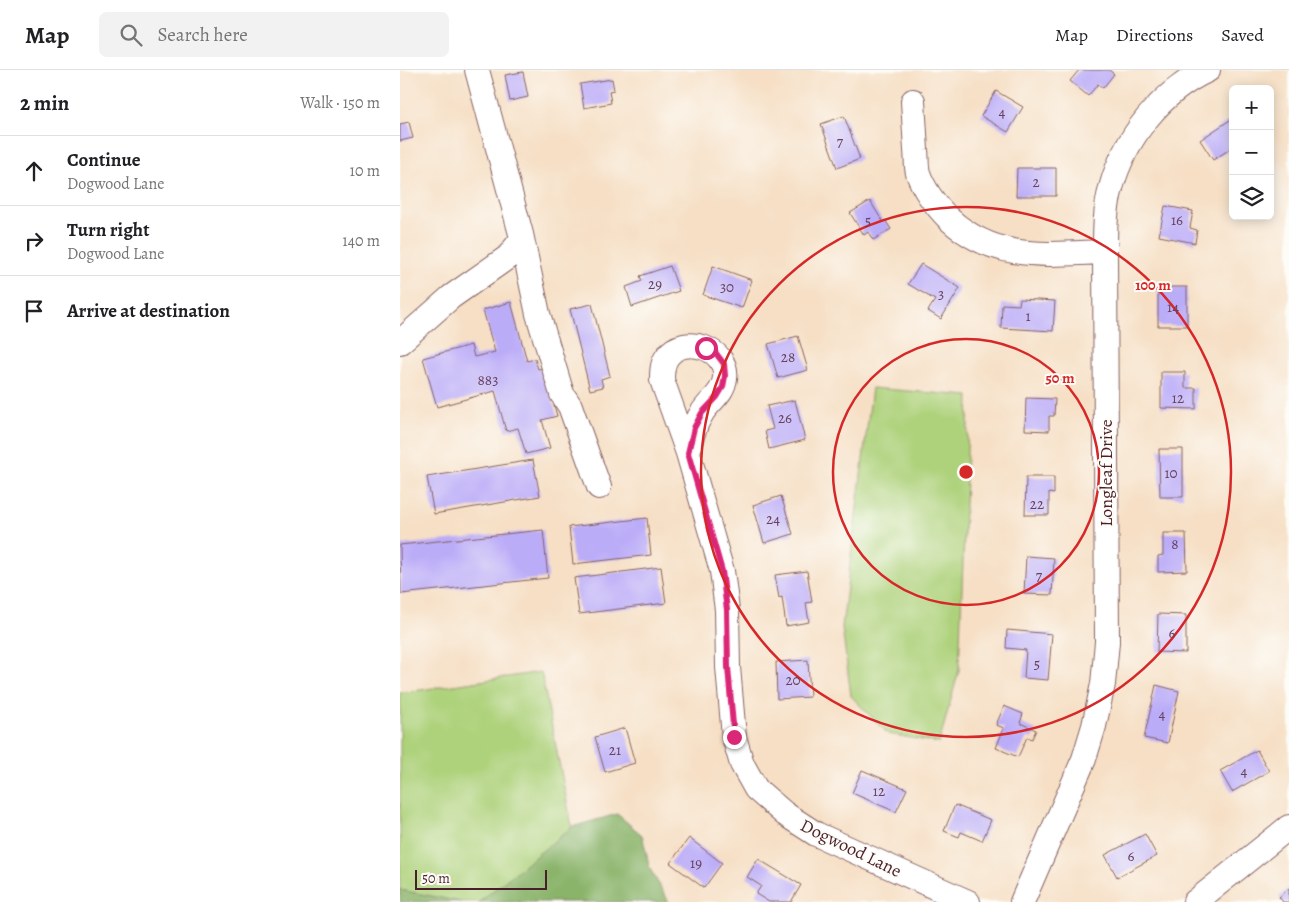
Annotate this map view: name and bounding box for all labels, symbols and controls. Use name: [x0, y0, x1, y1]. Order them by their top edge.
search box: [99, 12, 449, 57]
text: Map: [25, 19, 69, 51]
icon: search: [117, 21, 145, 49]
text: Search here: [157, 22, 248, 48]
text: Map: [1055, 23, 1088, 47]
text: Directions: [1116, 23, 1193, 47]
text: Saved: [1221, 23, 1264, 47]
map controls: [1229, 85, 1274, 220]
button: +: [1229, 85, 1274, 130]
text: 2 min: [20, 89, 69, 117]
text: Walk · 150 m: [300, 92, 380, 114]
house number: 4: [999, 102, 1006, 122]
button: −: [1229, 130, 1274, 175]
house number: 7: [837, 132, 844, 152]
text: Continue: [67, 147, 141, 173]
icon: ahead: [20, 157, 48, 185]
text: 10 m: [350, 160, 380, 182]
house number: 2: [1032, 172, 1040, 192]
text: Dogwood Lane: [67, 173, 164, 195]
button: layers: [1229, 175, 1274, 220]
house number: 16: [1171, 210, 1183, 230]
house number: 5: [865, 211, 871, 231]
text: Turn right: [67, 217, 149, 243]
icon: right: [20, 227, 48, 255]
text: 140 m: [342, 230, 380, 252]
text: Dogwood Lane: [67, 243, 164, 265]
house number: 29: [648, 274, 662, 294]
text: 100 m: [1135, 275, 1171, 295]
house number: 30: [720, 277, 734, 297]
house number: 3: [938, 284, 944, 304]
icon: arrive: [20, 297, 48, 325]
house number: 14: [1167, 297, 1179, 317]
text: Arrive at destination: [67, 298, 230, 324]
house number: 1: [1025, 306, 1031, 326]
route start: [695, 337, 718, 360]
house number: 28: [781, 347, 795, 367]
text: 50 m: [1045, 368, 1075, 388]
house number: 883: [478, 370, 498, 390]
house number: 12: [1172, 388, 1184, 408]
house number: 26: [778, 408, 792, 428]
street label: Longleaf Drive: [1094, 419, 1118, 527]
centre of rings: [957, 463, 975, 481]
house number: 10: [1164, 463, 1178, 483]
house number: 22: [1030, 494, 1044, 514]
house number: 24: [766, 509, 780, 529]
house number: 8: [1171, 534, 1179, 554]
house number: 7: [1036, 566, 1043, 586]
house number: 6: [1169, 623, 1176, 643]
house number: 5: [1034, 654, 1040, 674]
house number: 20: [785, 670, 801, 690]
house number: 4: [1159, 704, 1166, 724]
route end: [723, 726, 746, 749]
house number: 21: [609, 740, 621, 760]
house number: 4: [1241, 761, 1248, 781]
house number: 12: [873, 781, 885, 801]
street label: Dogwood Lane: [796, 813, 906, 883]
house number: 6: [1128, 846, 1135, 866]
house number: 19: [690, 853, 702, 873]
scale bar: [415, 867, 548, 890]
text: 50 m: [422, 869, 450, 888]

